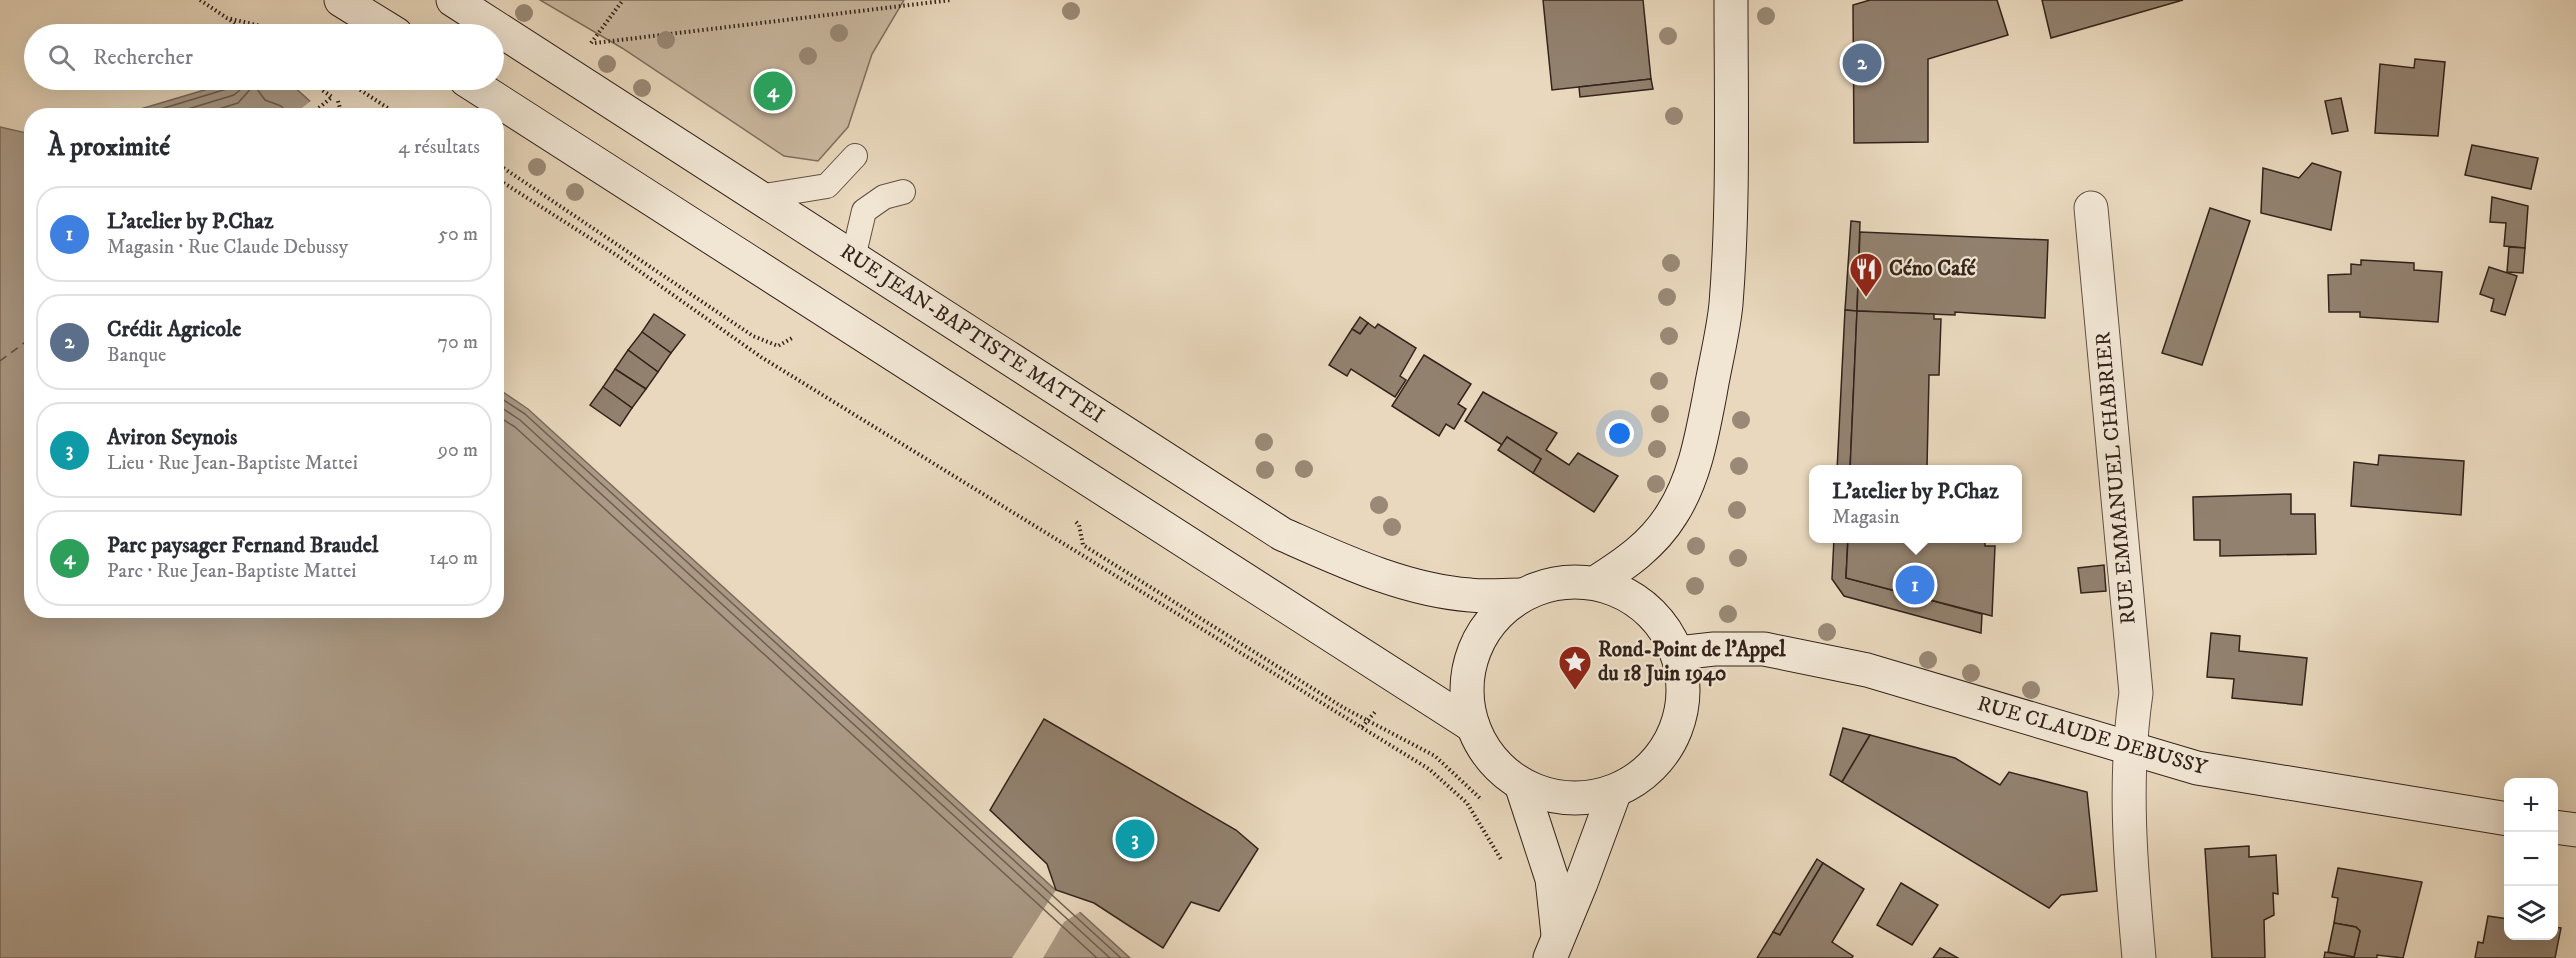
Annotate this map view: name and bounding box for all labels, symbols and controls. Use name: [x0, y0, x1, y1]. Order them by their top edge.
search box: [24, 24, 504, 90]
pin: 2: [1842, 40, 1882, 86]
icon: search: [45, 41, 78, 74]
text: Rechercher: [93, 44, 193, 71]
pin: 4: [754, 68, 792, 113]
text: À proximité: [48, 131, 170, 164]
text: 4 résultats: [398, 135, 480, 160]
text: L'atelier by P.Chaz: [107, 208, 273, 235]
text: 1: [66, 222, 73, 247]
text: 50 m: [438, 222, 478, 247]
text: Magasin · Rue Claude Debussy: [107, 235, 348, 260]
street label: RUE JEAN-BAPTISTE MATTEI: [835, 239, 1109, 429]
restaurant icon: Céno Café: [1848, 251, 1884, 298]
place label: Céno Café: [1889, 256, 1976, 282]
text: Crédit Agricole: [107, 316, 241, 343]
text: 2: [65, 330, 74, 355]
text: 70 m: [437, 330, 478, 355]
street label: RUE EMMANUEL CHABRIER: [2090, 331, 2142, 625]
text: Banque: [107, 343, 166, 368]
your location: [1605, 419, 1634, 448]
text: Aviron Seynois: [107, 424, 237, 451]
text: 3: [66, 438, 73, 463]
text: 90 m: [438, 438, 478, 463]
text: Lieu · Rue Jean-Baptiste Mattei: [107, 451, 358, 476]
popup: [1809, 465, 2022, 543]
text: L'atelier by P.Chaz: [1832, 478, 1999, 505]
text: Magasin: [1832, 505, 1900, 530]
text: Parc paysager Fernand Braudel: [107, 532, 378, 559]
text: 4: [64, 546, 75, 571]
text: 140 m: [429, 546, 478, 571]
text: Parc · Rue Jean-Baptiste Mattei: [107, 559, 356, 584]
pin: 1: [1896, 562, 1934, 608]
place label: Rond-Point de l'Appel du 18 Juin 1940: [1598, 637, 1786, 687]
place icon: Rond-Point de l'Appel du 18 Juin 1940: [1557, 644, 1593, 691]
street label: RUE CLAUDE DEBUSSY: [1974, 691, 2210, 781]
map controls: [2504, 778, 2558, 940]
button: +: [2504, 778, 2558, 832]
pin: 3: [1116, 816, 1154, 862]
button: −: [2504, 832, 2558, 886]
button: layers: [2504, 886, 2558, 940]

